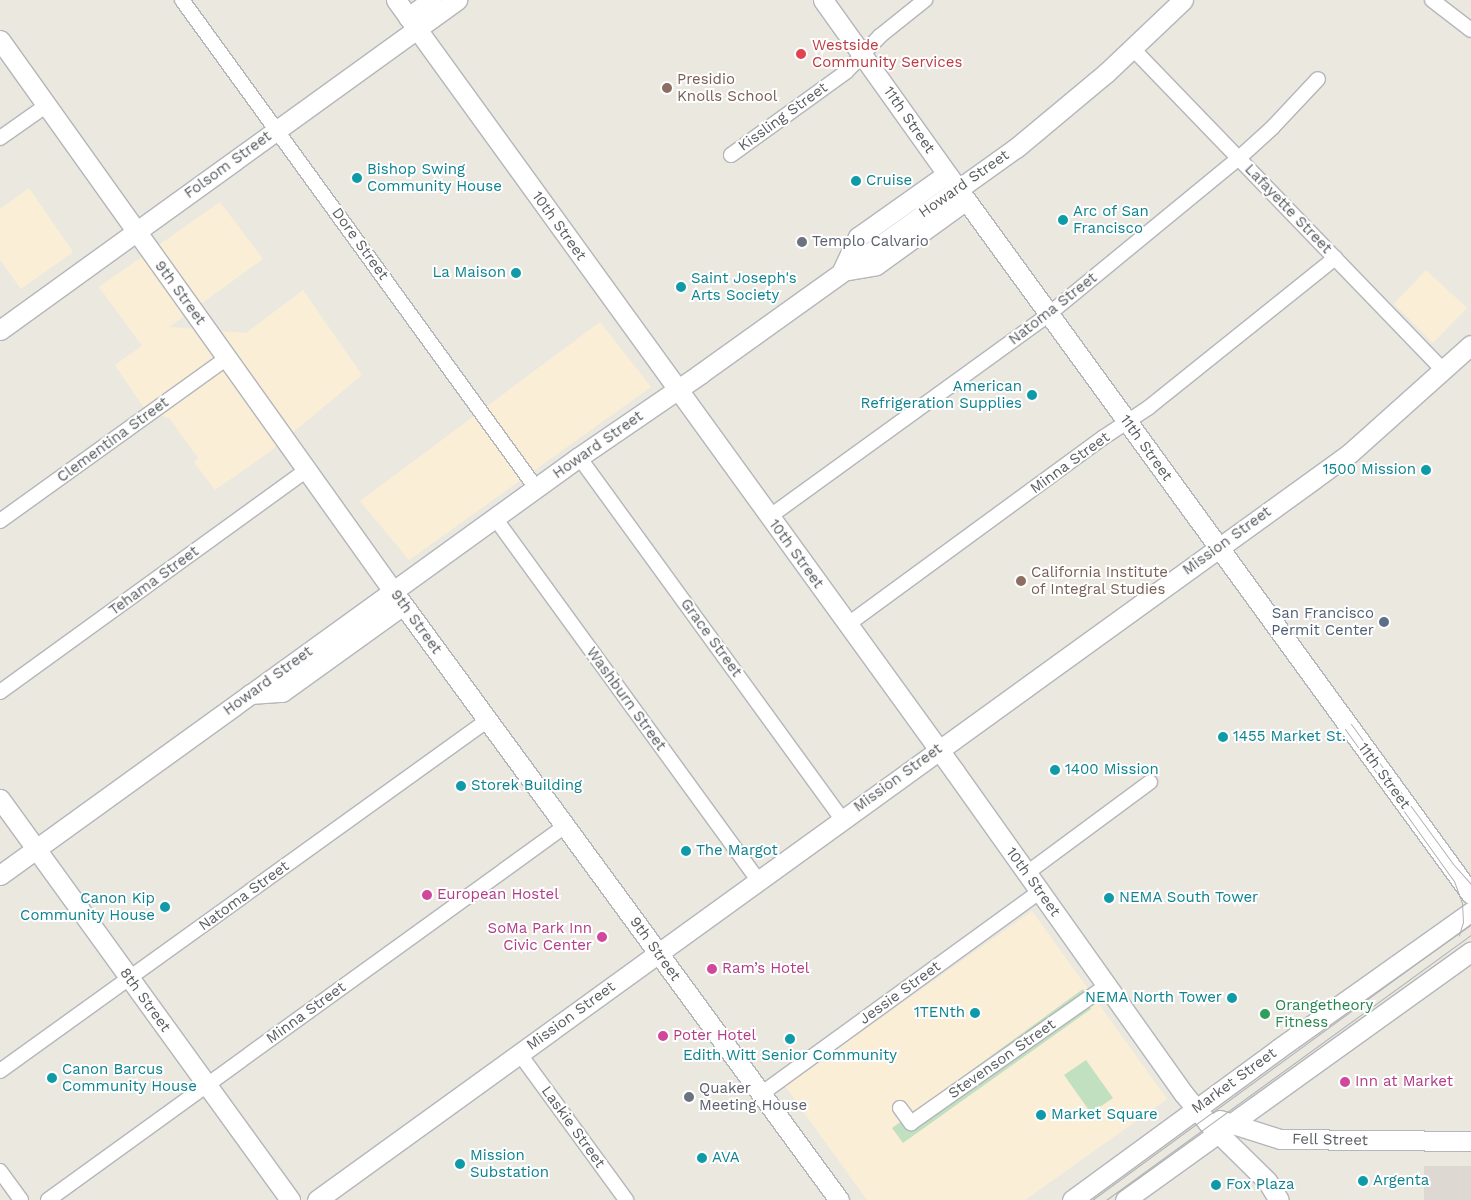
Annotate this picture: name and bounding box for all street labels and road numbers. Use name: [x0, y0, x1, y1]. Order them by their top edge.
street label: Kissling Street: [735, 79, 831, 155]
street label: 11th Street: [879, 83, 939, 157]
street label: Folsom Street: [181, 127, 275, 203]
street label: Howard Street: [915, 146, 1013, 222]
street label: Lafayette Street: [1241, 160, 1335, 258]
street label: 10th Street: [528, 188, 590, 264]
street label: Dore Street: [328, 204, 392, 284]
street label: 9th Street: [151, 257, 209, 329]
street label: Natoma Street: [1005, 269, 1101, 349]
street label: Clementina Street: [54, 393, 172, 487]
street label: Howard Street: [549, 407, 647, 483]
street label: 11th Street: [1116, 411, 1176, 485]
street label: Minna Street: [1027, 428, 1113, 498]
street label: Mission Street: [1179, 503, 1275, 579]
street label: 10th Street: [765, 516, 827, 592]
street label: Tehama Street: [105, 542, 203, 620]
street label: 9th Street: [387, 586, 445, 658]
street label: Grace Street: [677, 595, 745, 681]
street label: Howard Street: [220, 643, 316, 719]
street label: Washburn Street: [582, 644, 670, 754]
street label: 11th Street: [1354, 739, 1414, 813]
street label: Mission Street: [850, 740, 946, 816]
street label: 10th Street: [1002, 844, 1064, 920]
street label: Natoma Street: [195, 857, 293, 935]
street label: 9th Street: [626, 913, 684, 985]
street label: Jessie Street: [856, 958, 944, 1028]
street label: 8th Street: [116, 964, 174, 1036]
street label: Minna Street: [263, 978, 349, 1048]
street label: Mission Street: [523, 978, 619, 1054]
street label: Stevenson Street: [945, 1015, 1059, 1103]
street label: Market Street: [1188, 1044, 1280, 1118]
street label: Laskie Street: [537, 1083, 609, 1171]
street label: Fell Street: [1292, 1130, 1368, 1150]

